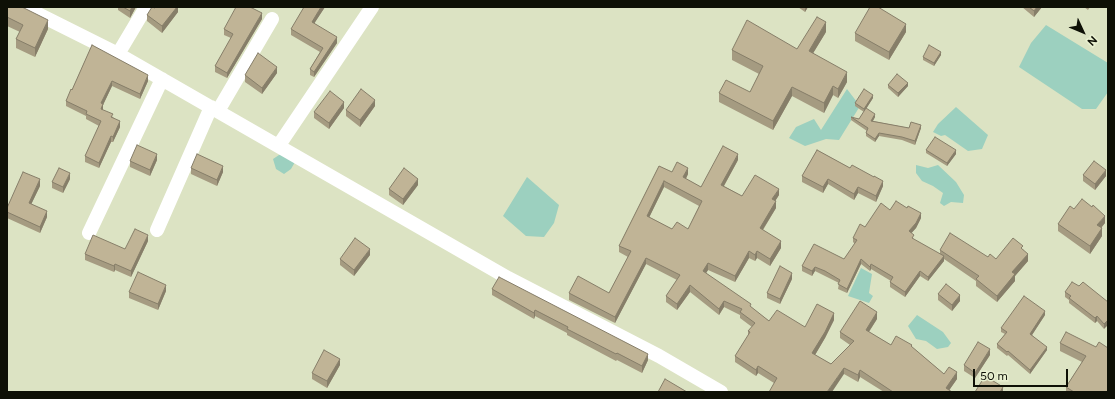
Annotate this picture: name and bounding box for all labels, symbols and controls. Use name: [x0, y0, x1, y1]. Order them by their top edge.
north arrow: [1063, 12, 1103, 52]
text: N: [1084, 33, 1100, 48]
scale bar: [975, 361, 1070, 387]
text: 50 m: [980, 369, 1008, 383]

